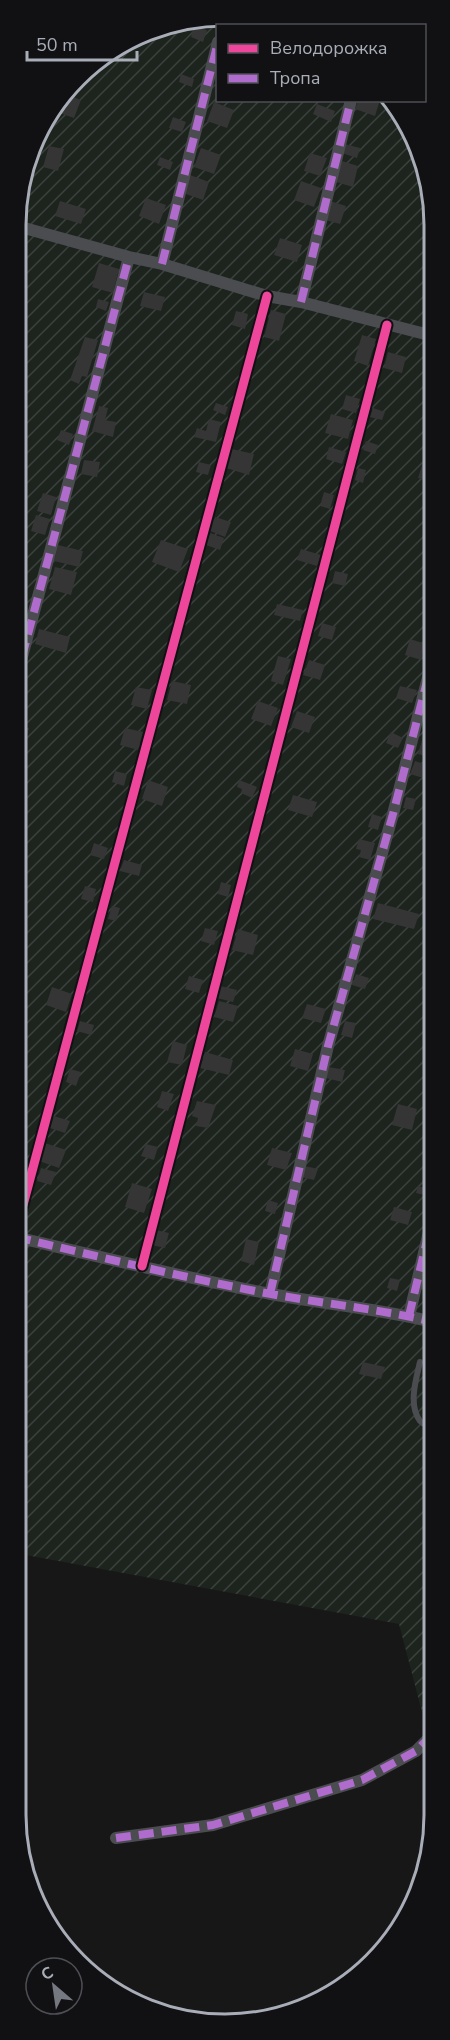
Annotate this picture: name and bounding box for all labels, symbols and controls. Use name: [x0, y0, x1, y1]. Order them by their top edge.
scale bar: [27, 24, 136, 62]
legend: [216, 24, 426, 102]
text: 50 m: [36, 33, 78, 57]
text: Велодорожка: [270, 36, 387, 60]
text: Тропа: [270, 66, 321, 90]
north arrow: [24, 1956, 84, 2016]
text: С: [37, 1961, 57, 1986]

